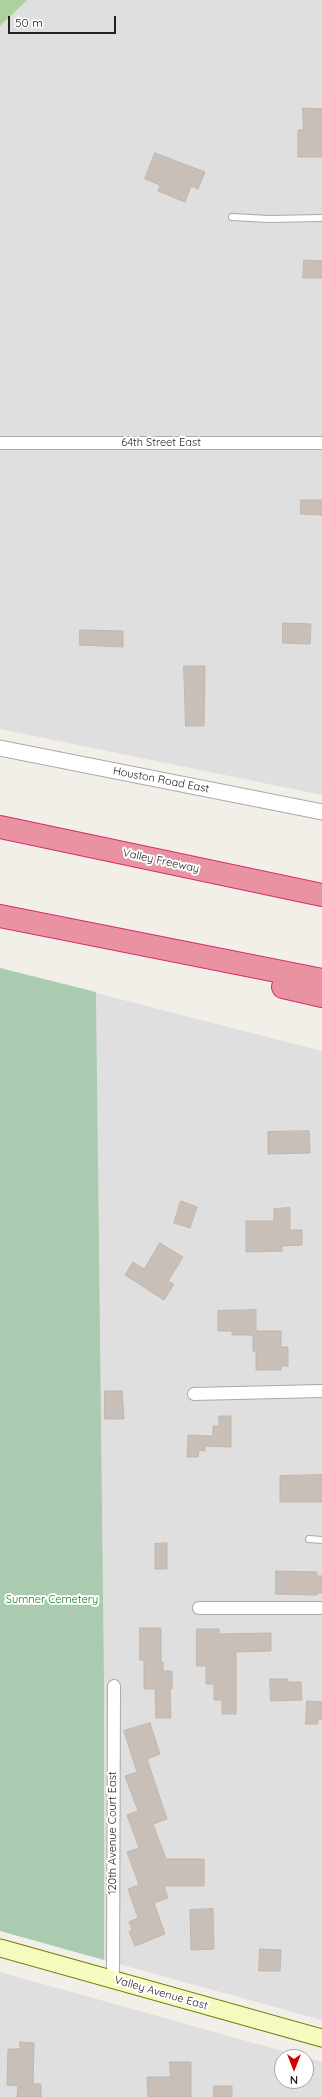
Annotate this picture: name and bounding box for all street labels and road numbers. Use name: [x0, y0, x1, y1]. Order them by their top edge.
street label: 64th Street East: [121, 436, 201, 450]
street label: Houston Road East: [112, 764, 210, 796]
street label: Valley Freeway: [121, 846, 201, 876]
street label: 120th Avenue Court East: [106, 1771, 120, 1895]
street label: Valley Avenue East: [113, 1973, 209, 2013]

